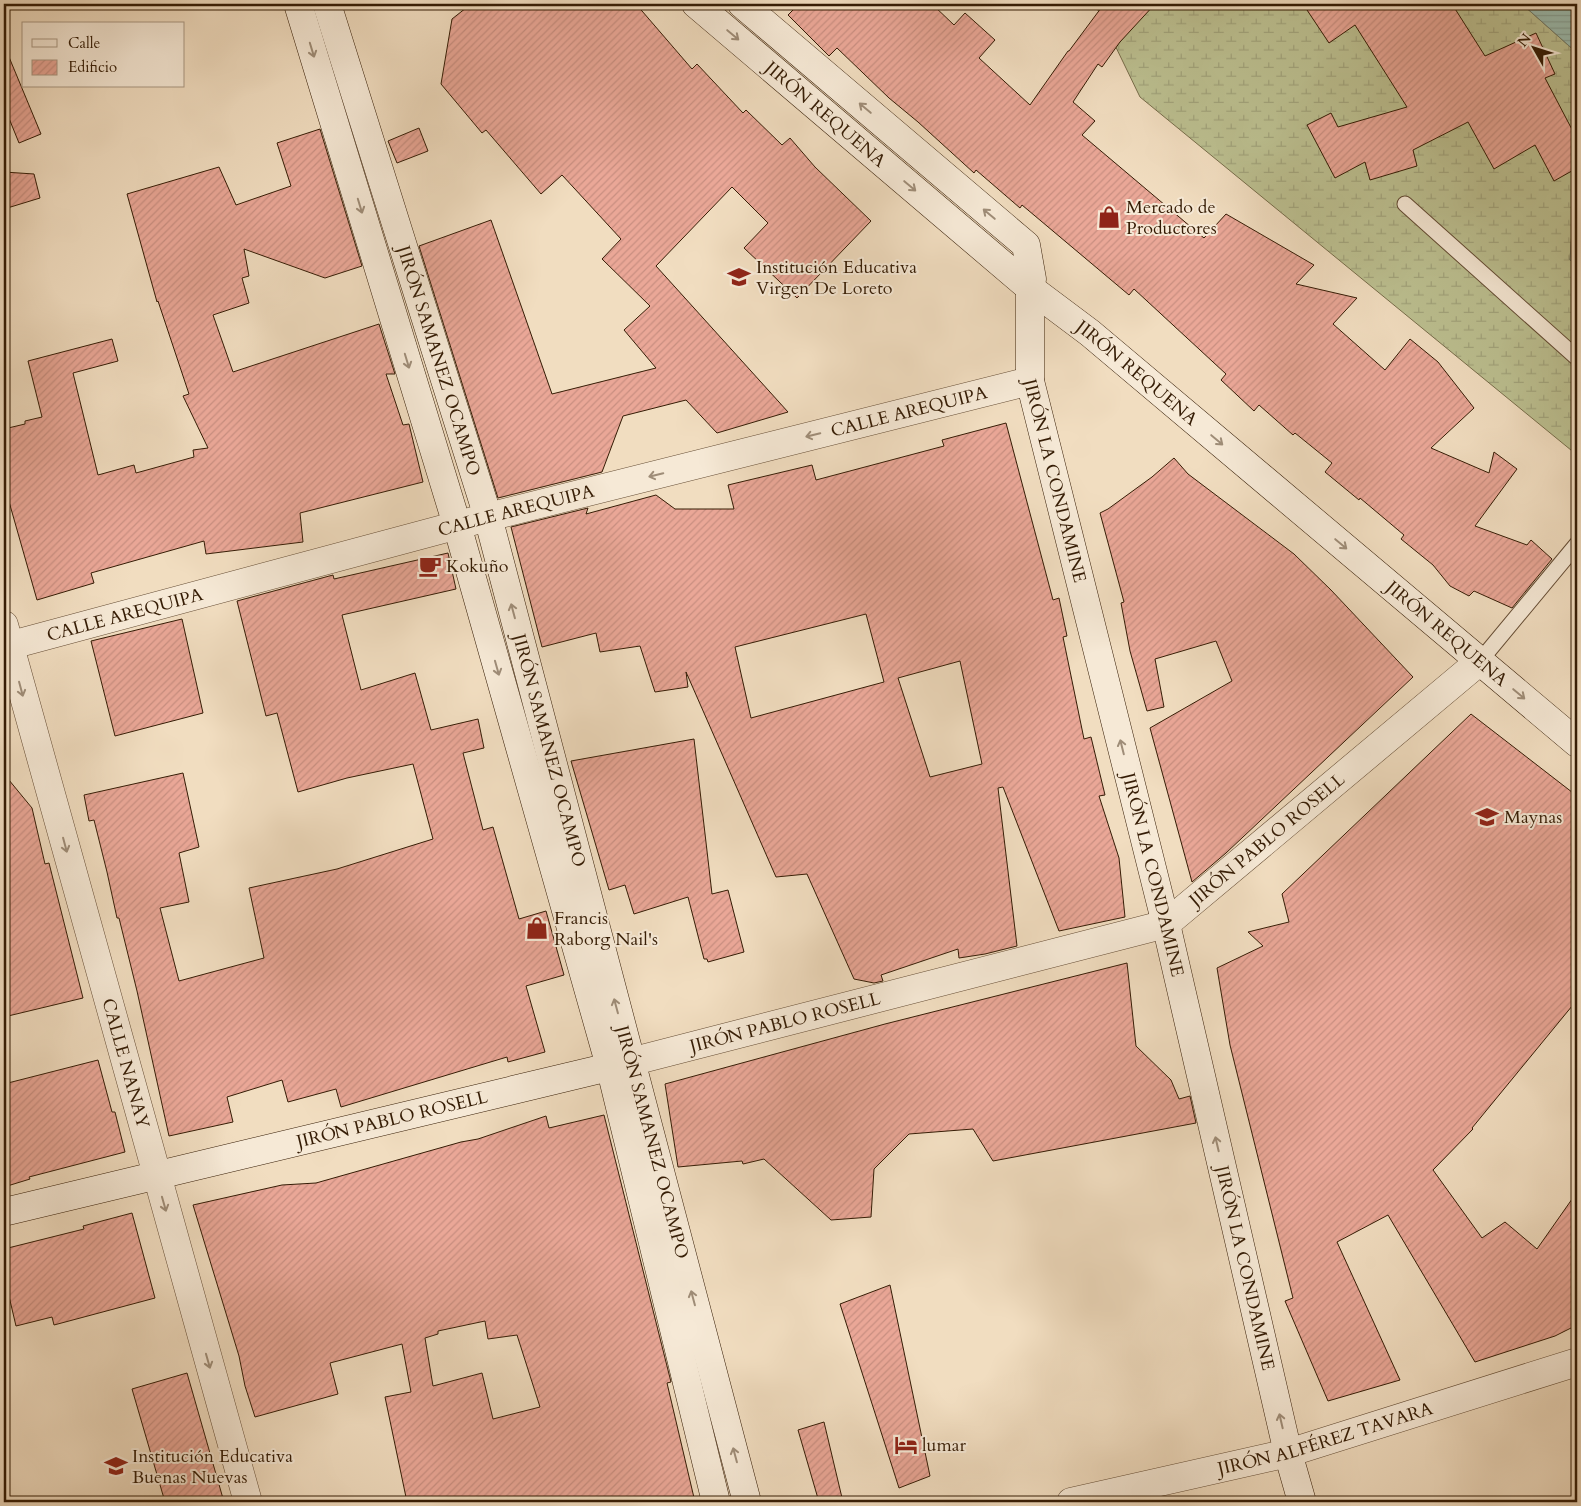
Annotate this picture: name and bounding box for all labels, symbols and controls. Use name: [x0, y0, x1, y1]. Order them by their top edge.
legend: [22, 22, 185, 88]
north arrow: [1508, 22, 1558, 72]
text: N: [1513, 29, 1535, 51]
one-way arrow: [726, 30, 739, 41]
text: Calle: [68, 33, 101, 53]
one-way arrow: [308, 42, 318, 58]
street label: JIRÓN REQUENA: [757, 53, 892, 173]
text: Edificio: [68, 57, 117, 77]
one-way arrow: [858, 103, 871, 114]
one-way arrow: [903, 180, 916, 191]
place label: Mercado de Productores: [1126, 195, 1217, 241]
one-way arrow: [355, 197, 365, 213]
shop icon: Mercado de Productores: [1096, 204, 1122, 230]
one-way arrow: [982, 208, 995, 219]
street label: JIRÓN SAMANEZ OCAMPO: [390, 240, 487, 479]
place label: Institución Educativa Virgen De Loreto: [756, 255, 917, 301]
school or university icon: Institución Educativa Virgen De Loreto: [726, 264, 752, 290]
street label: JIRÓN REQUENA: [1069, 313, 1203, 431]
one-way arrow: [403, 353, 413, 369]
street label: JIRÓN LA CONDAMINE: [1017, 373, 1093, 585]
street label: CALLE AREQUIPA: [828, 380, 990, 443]
one-way arrow: [806, 431, 822, 440]
one-way arrow: [1210, 434, 1223, 445]
one-way arrow: [648, 470, 664, 480]
street label: CALLE AREQUIPA: [435, 478, 597, 542]
one-way arrow: [1335, 539, 1348, 550]
cafe icon: Kokuño: [417, 553, 443, 579]
place label: Kokuño: [446, 554, 509, 579]
street label: JIRÓN REQUENA: [1378, 573, 1513, 692]
street label: CALLE AREQUIPA: [44, 582, 206, 647]
one-way arrow: [507, 604, 517, 620]
street label: JIRÓN SAMANEZ OCAMPO: [506, 628, 592, 870]
one-way arrow: [493, 660, 503, 676]
one-way arrow: [17, 680, 27, 696]
one-way arrow: [1513, 688, 1526, 700]
one-way arrow: [1117, 740, 1126, 756]
street label: JIRÓN LA CONDAMINE: [1115, 767, 1190, 979]
street label: JIRÓN PABLO ROSELL: [1181, 767, 1350, 914]
school or university icon: Maynas: [1474, 804, 1500, 830]
place label: Maynas: [1504, 805, 1562, 830]
one-way arrow: [61, 837, 70, 853]
place label: Francis Raborg Nail's: [554, 906, 658, 952]
shop icon: Francis Raborg Nail's: [524, 915, 550, 941]
street label: JIRÓN PABLO ROSELL: [684, 986, 883, 1059]
street label: CALLE NANAY: [96, 995, 156, 1132]
one-way arrow: [610, 998, 620, 1014]
street label: JIRÓN SAMANEZ OCAMPO: [609, 1020, 695, 1261]
street label: JIRÓN PABLO ROSELL: [291, 1084, 490, 1155]
one-way arrow: [1212, 1136, 1221, 1152]
street label: JIRÓN LA CONDAMINE: [1209, 1160, 1281, 1373]
one-way arrow: [160, 1196, 170, 1212]
one-way arrow: [688, 1291, 697, 1307]
one-way arrow: [204, 1352, 213, 1368]
street label: JIRÓN ALFÉREZ TAVARA: [1212, 1396, 1436, 1482]
one-way arrow: [1276, 1414, 1285, 1430]
hotel icon: lumar: [893, 1432, 919, 1458]
place label: lumar: [922, 1433, 966, 1458]
place label: Institución Educativa Buenas Nuevas: [132, 1444, 293, 1490]
one-way arrow: [729, 1448, 739, 1464]
school or university icon: Institución Educativa Buenas Nuevas: [103, 1453, 129, 1479]

